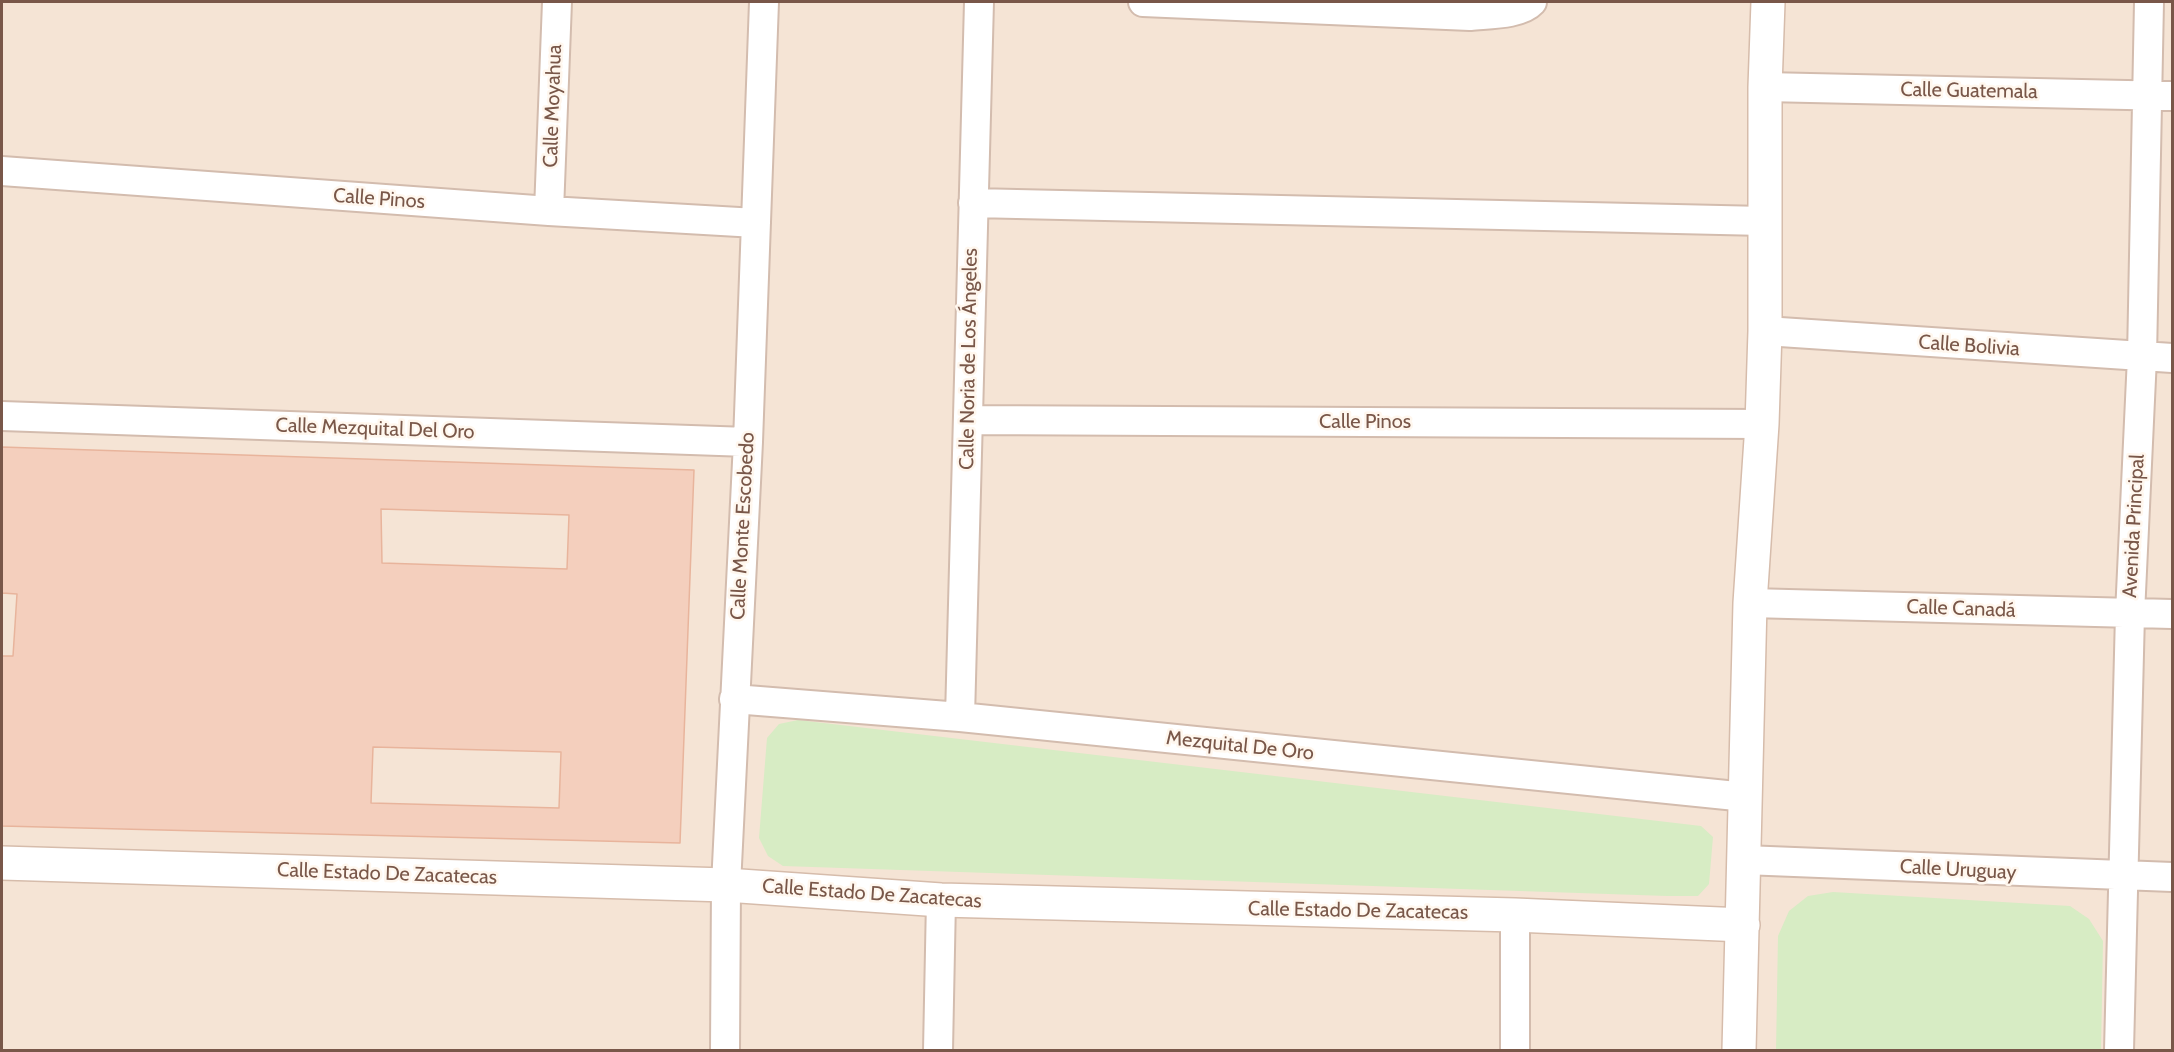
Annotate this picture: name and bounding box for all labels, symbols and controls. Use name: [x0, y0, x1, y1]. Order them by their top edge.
street label: Calle Moyahua: [539, 44, 567, 168]
street label: Calle Guatemala: [1900, 78, 2038, 104]
street label: Calle Pinos: [332, 184, 426, 214]
street label: Calle Noria de Los Ángeles: [955, 248, 983, 470]
street label: Calle Bolivia: [1917, 330, 2021, 362]
street label: Calle Pinos: [1319, 410, 1411, 434]
street label: Calle Mezquital Del Oro: [275, 414, 475, 444]
street label: Calle Monte Escobedo: [726, 431, 760, 621]
street label: Avenida Principal: [2118, 454, 2150, 598]
street label: Calle Canadá: [1906, 595, 2016, 623]
street label: Mezquital De Oro: [1165, 726, 1315, 766]
street label: Calle Uruguay: [1899, 855, 2017, 885]
street label: Calle Estado De Zacatecas: [277, 858, 497, 890]
street label: Calle Estado De Zacatecas: [761, 874, 983, 914]
street label: Calle Estado De Zacatecas: [1248, 897, 1468, 925]

